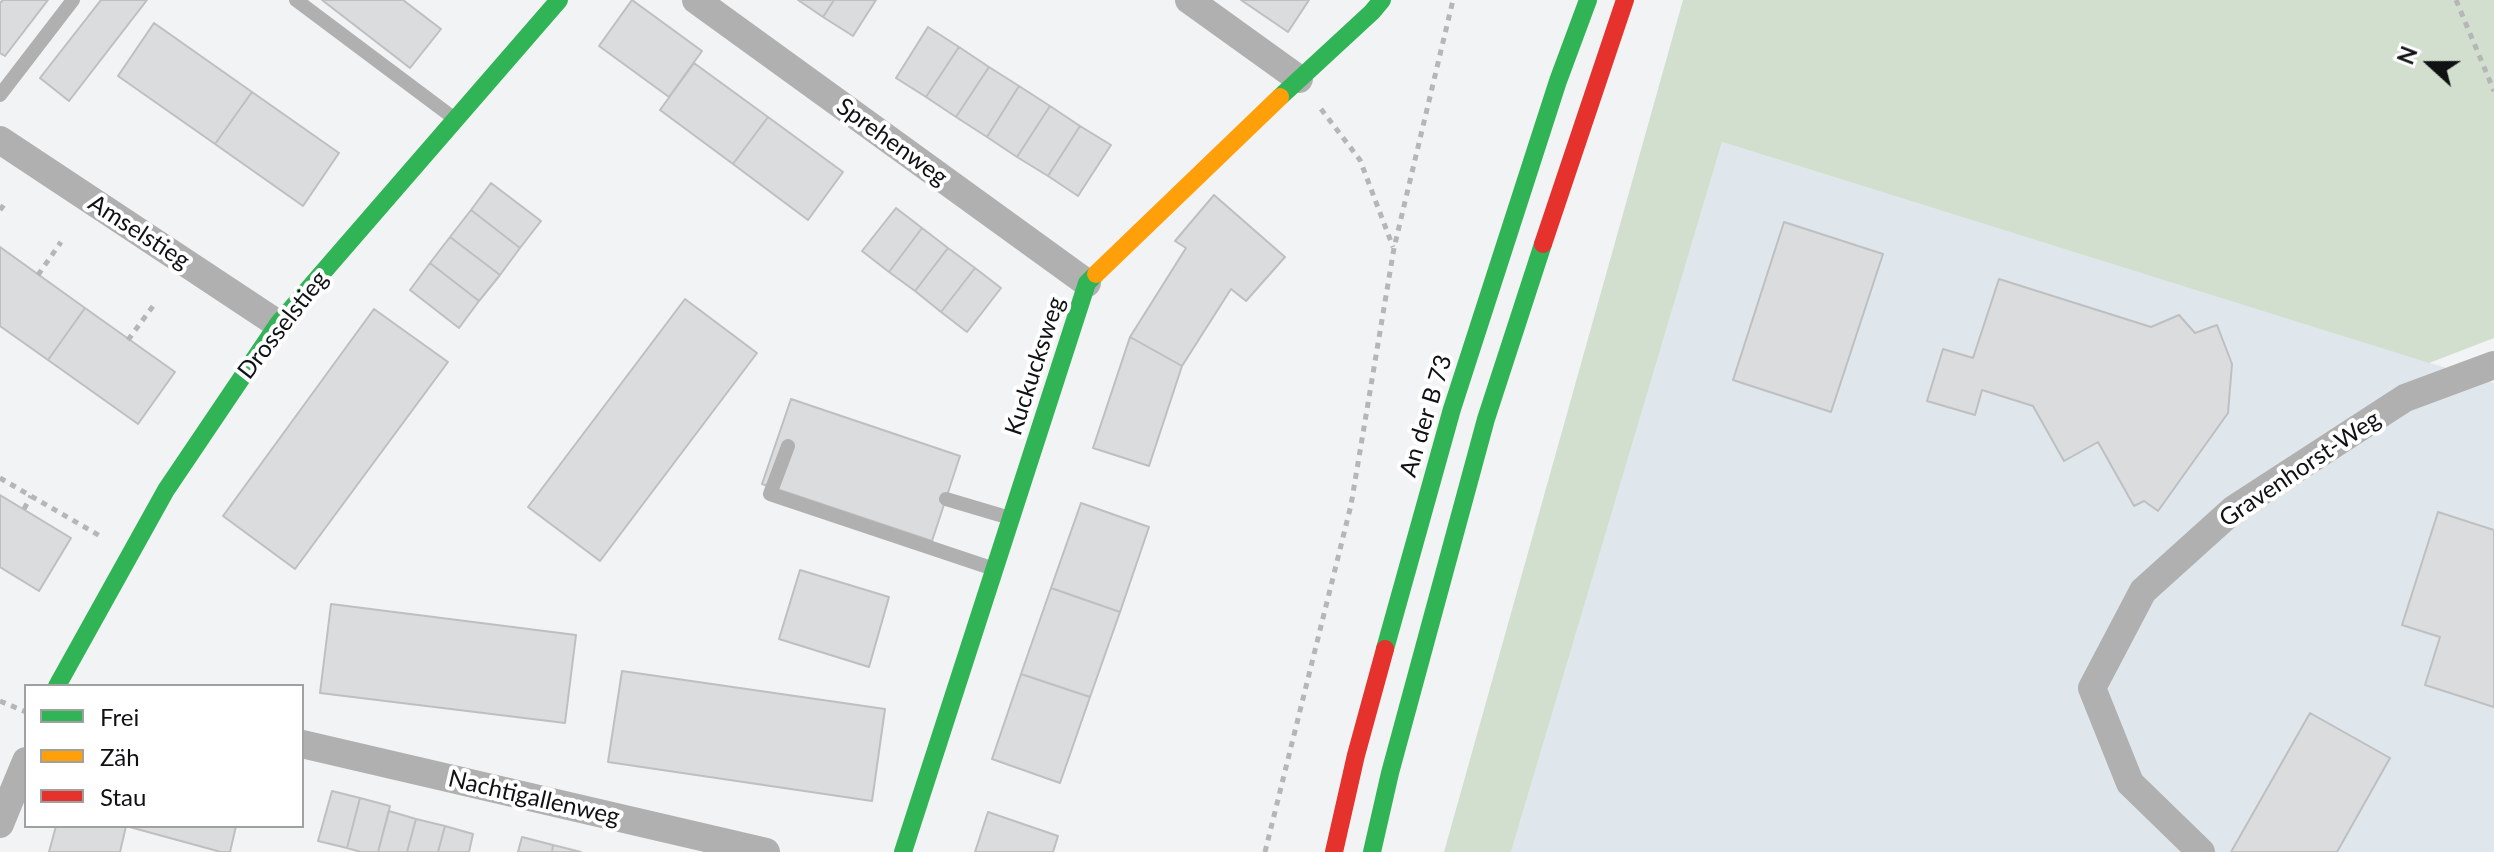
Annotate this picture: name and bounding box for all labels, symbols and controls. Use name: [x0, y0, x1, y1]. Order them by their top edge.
north arrow: [2390, 24, 2470, 104]
text: N: [2391, 42, 2423, 68]
street label: Sprehenweg: [831, 92, 953, 192]
street label: Amselstieg: [83, 189, 195, 275]
street label: Drosselstieg: [232, 265, 334, 385]
street label: Kuckucksweg: [999, 293, 1071, 439]
street label: An der B 73: [1394, 351, 1458, 481]
street label: Gravenhorst-Weg: [2214, 405, 2386, 533]
legend: [24, 684, 304, 828]
text: Frei: [100, 702, 139, 731]
text: Zäh: [100, 742, 140, 771]
street label: Nachtigallenweg: [446, 764, 622, 832]
text: Stau: [100, 782, 146, 811]

